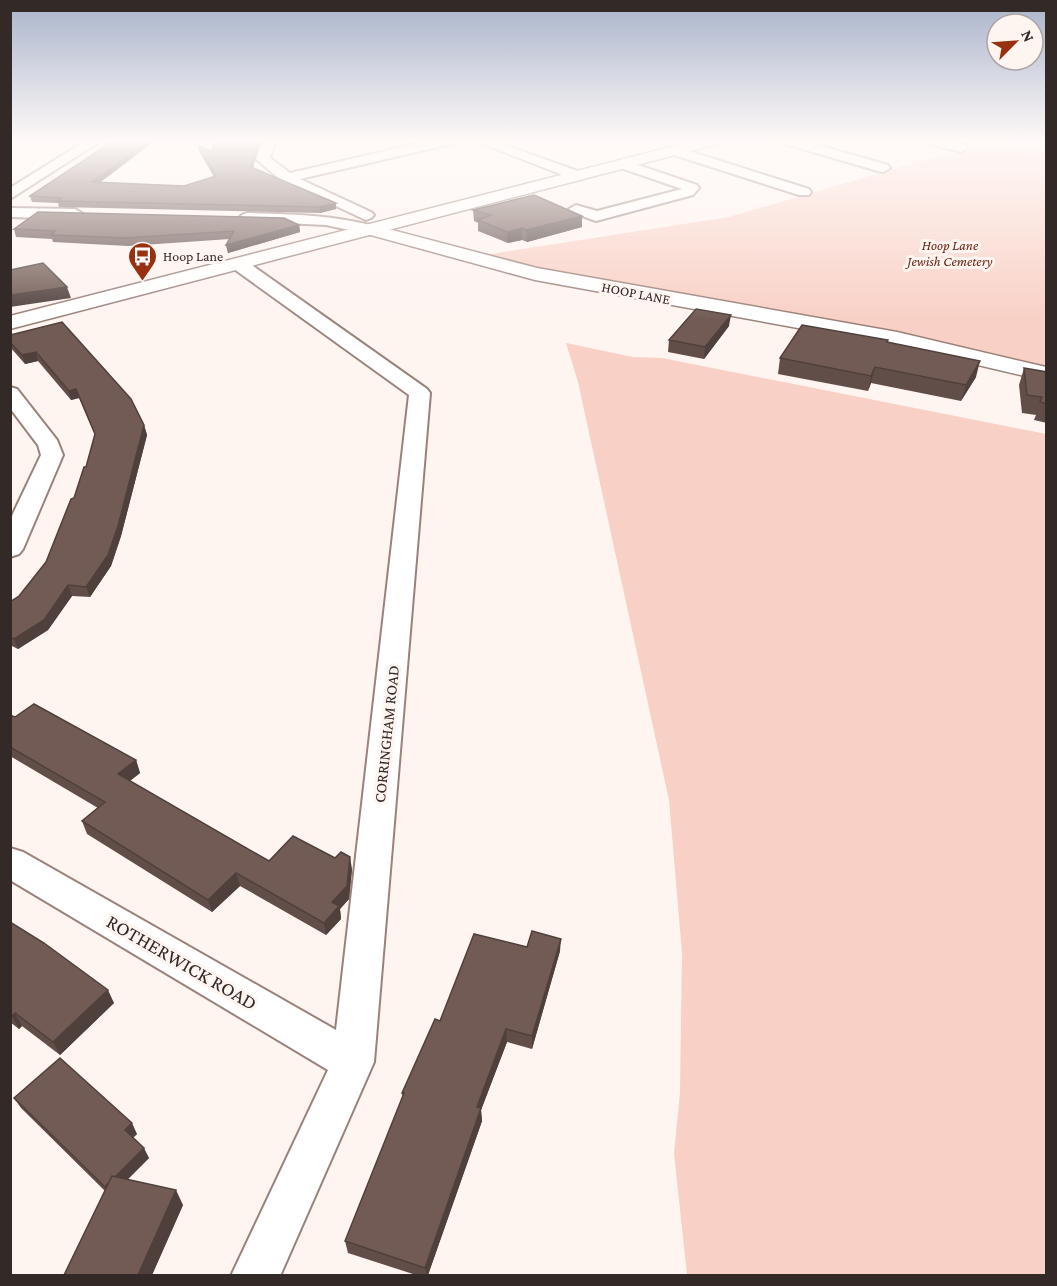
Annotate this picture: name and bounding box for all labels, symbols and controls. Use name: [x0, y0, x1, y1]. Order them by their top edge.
north arrow: [985, 12, 1045, 72]
text: N: [1018, 27, 1038, 44]
park label: Hoop Lane Jewish Cemetery: [904, 237, 993, 269]
bus stop icon: Hoop Lane: [126, 240, 158, 282]
place label: Hoop Lane: [163, 248, 223, 264]
street label: HOOP LANE: [600, 279, 672, 308]
street label: CORRINGHAM ROAD: [371, 664, 402, 804]
street label: ROTHERWICK ROAD: [103, 910, 261, 1014]

